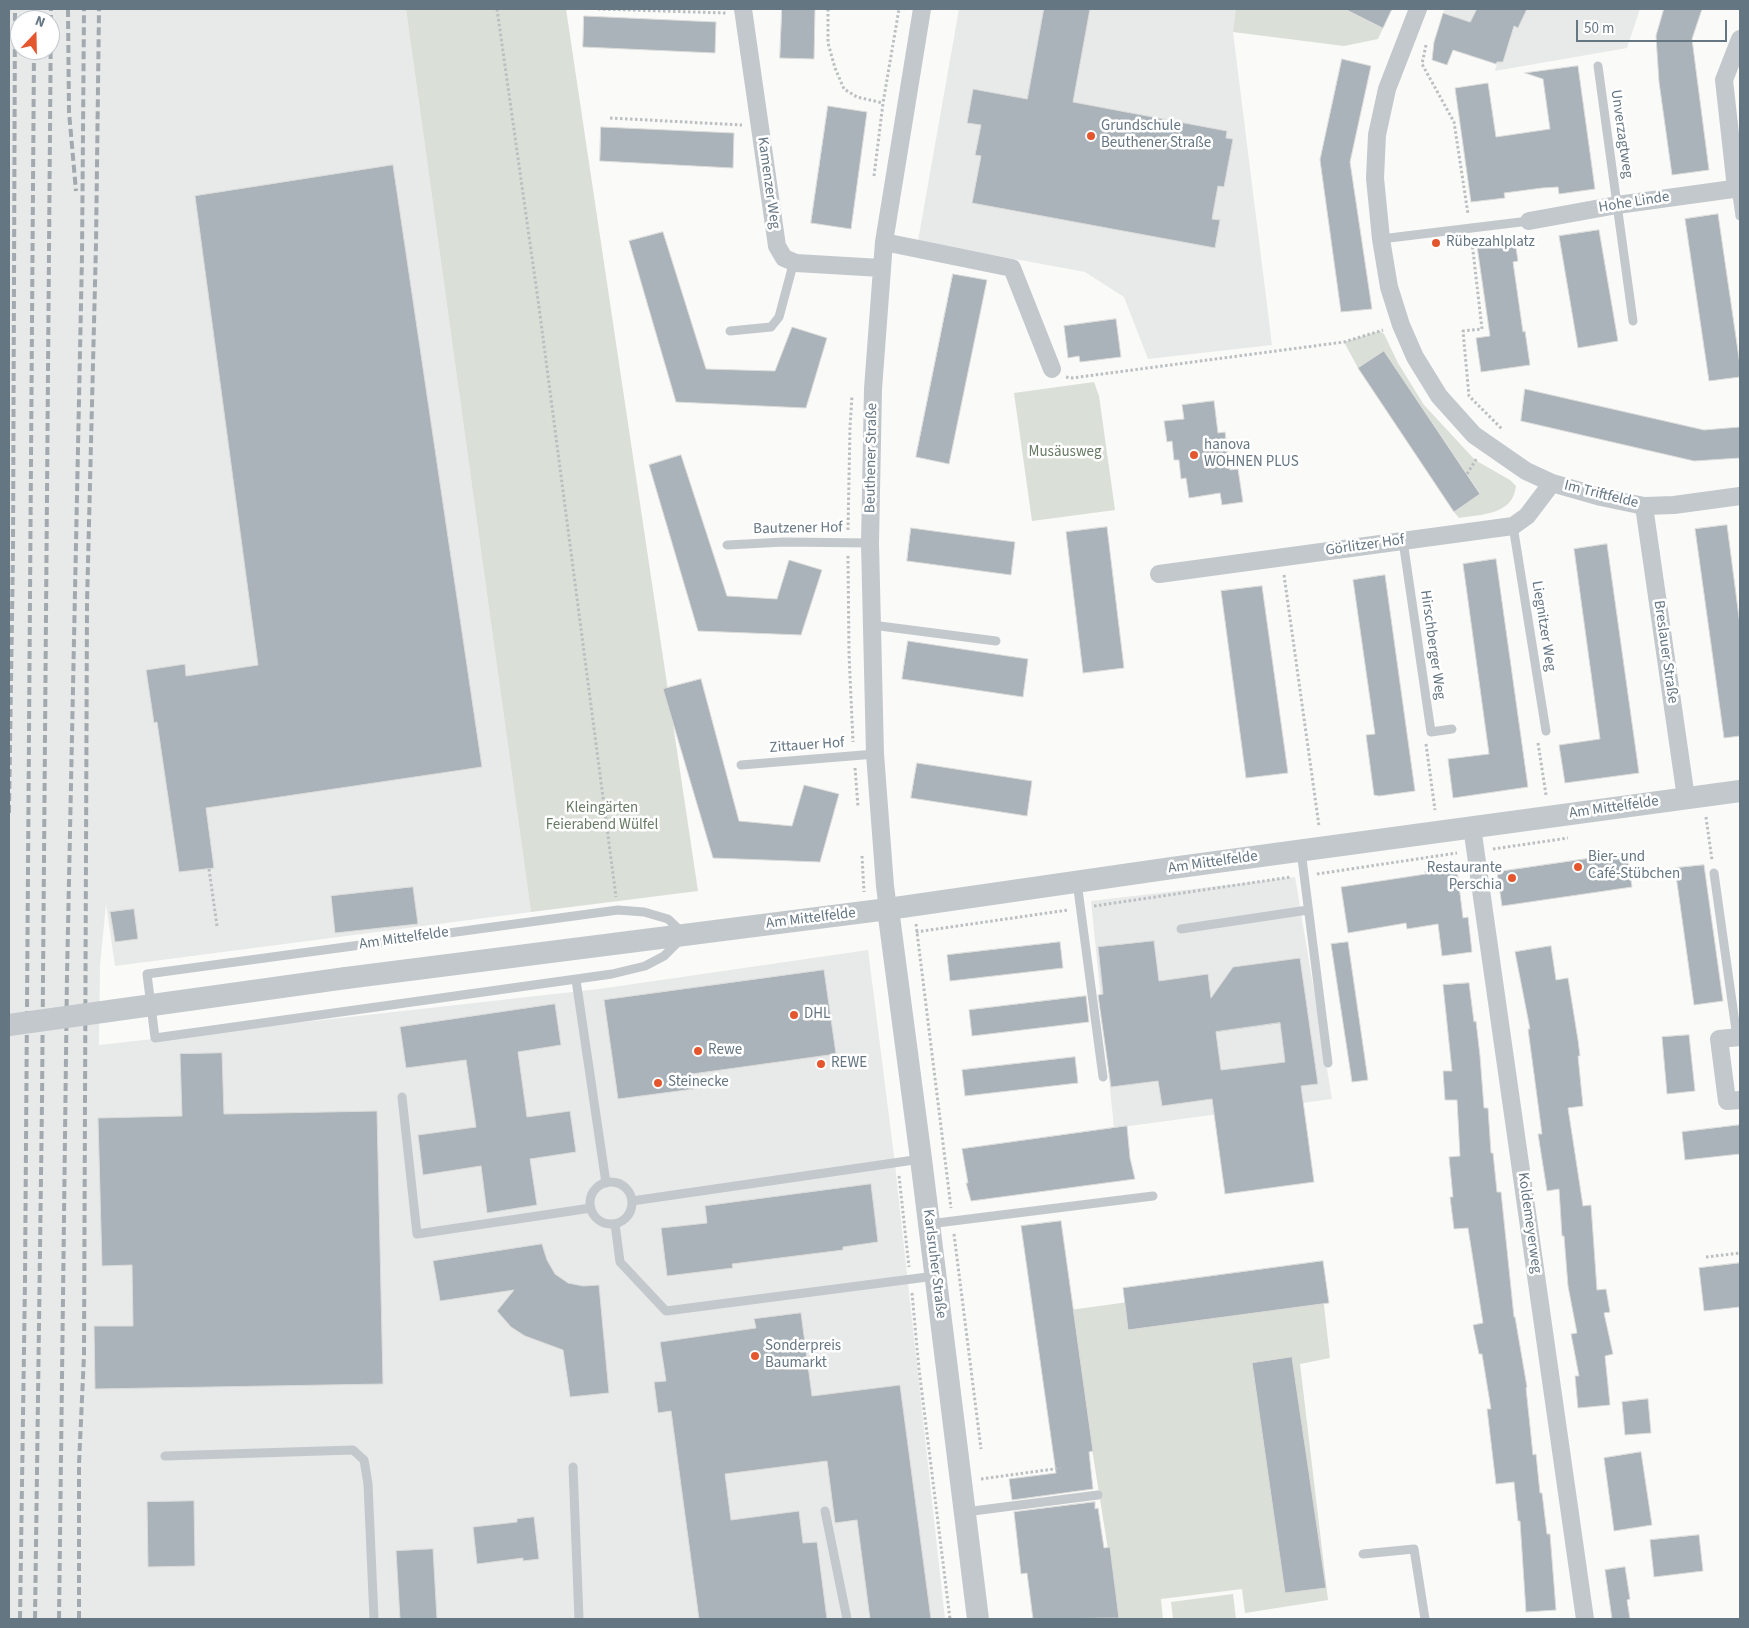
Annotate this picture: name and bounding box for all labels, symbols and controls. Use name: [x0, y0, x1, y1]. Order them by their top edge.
north arrow: [10, 10, 60, 60]
scale bar: [1579, 10, 1730, 42]
text: N: [32, 11, 48, 33]
text: 50 m: [1584, 18, 1614, 39]
street label: Unverzagtweg: [1606, 89, 1636, 179]
place label: Grundschule Beuthener Straße: [1101, 118, 1211, 153]
marker: Grundschule Beuthener Straße: [1085, 130, 1097, 142]
street label: Kamenzer Weg: [753, 136, 783, 230]
street label: Hohe Linde: [1597, 189, 1671, 217]
place label: Rübezahlplatz: [1446, 234, 1535, 252]
marker: Rübezahlplatz: [1430, 237, 1442, 249]
street label: Beuthener Straße: [862, 403, 882, 513]
place label: hanova WOHNEN PLUS: [1204, 437, 1299, 472]
park label: Musäusweg: [1029, 444, 1101, 462]
marker: hanova WOHNEN PLUS: [1188, 449, 1200, 461]
street label: Im Triftfelde: [1562, 477, 1640, 513]
street label: Bautzener Hof: [753, 519, 843, 539]
street label: Görlitzer Hof: [1324, 532, 1406, 560]
street label: Liegnitzer Weg: [1527, 580, 1559, 672]
street label: Hirschberger Weg: [1415, 589, 1449, 701]
street label: Breslauer Straße: [1649, 599, 1681, 705]
street label: Zittauer Hof: [769, 734, 845, 758]
street label: Am Mittelfelde: [1568, 793, 1660, 823]
park label: Kleingärten Feierabend Wülfel: [546, 800, 658, 835]
street label: Am Mittelfelde: [1167, 848, 1259, 878]
place label: Bier- und Café-Stübchen: [1588, 849, 1680, 884]
place label: Restaurante Perschia: [1427, 860, 1502, 895]
marker: Bier- und Café-Stübchen: [1572, 861, 1584, 873]
marker: Restaurante Perschia: [1506, 872, 1518, 884]
street label: Am Mittelfelde: [765, 905, 857, 933]
street label: Am Mittelfelde: [358, 924, 450, 954]
place label: DHL: [804, 1006, 830, 1024]
marker: DHL: [788, 1009, 800, 1021]
place label: Rewe: [708, 1042, 742, 1060]
marker: Rewe: [692, 1045, 704, 1057]
place label: REWE: [831, 1055, 867, 1073]
marker: REWE: [815, 1058, 827, 1070]
place label: Steinecke: [668, 1074, 729, 1092]
marker: Steinecke: [652, 1077, 664, 1089]
street label: Koldemeyerweg: [1513, 1171, 1545, 1275]
street label: Karlsruher Straße: [918, 1208, 950, 1320]
place label: Sonderpreis Baumarkt: [765, 1338, 841, 1373]
marker: Sonderpreis Baumarkt: [749, 1350, 761, 1362]

